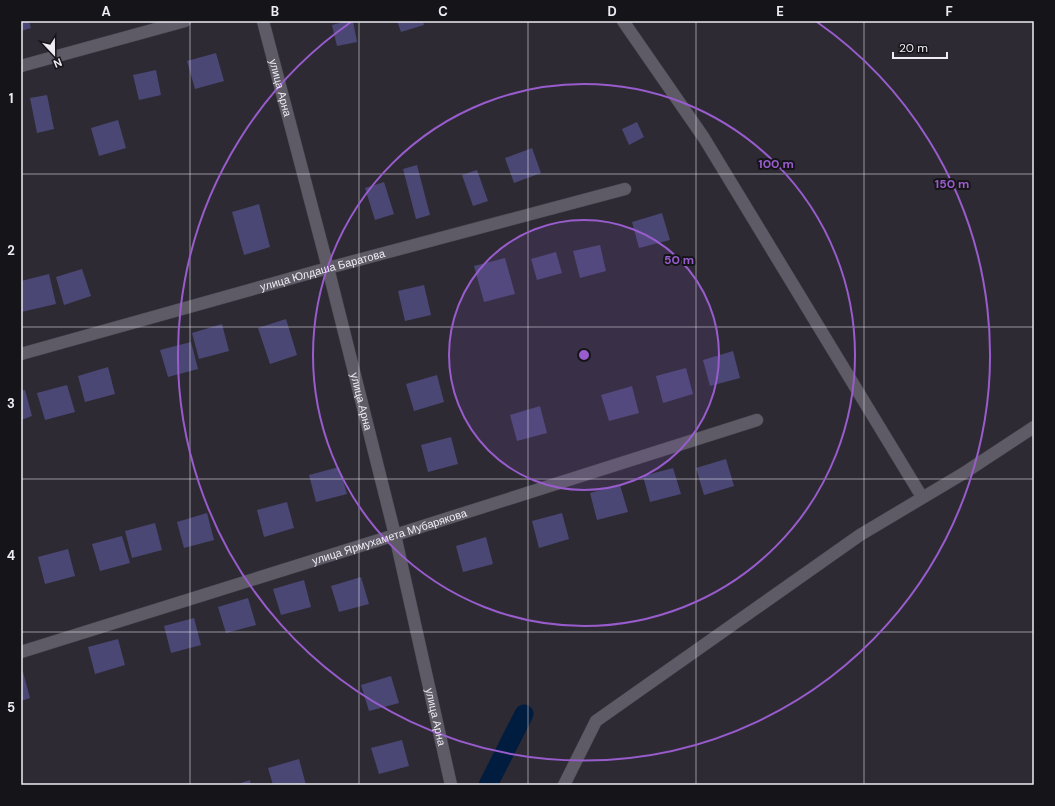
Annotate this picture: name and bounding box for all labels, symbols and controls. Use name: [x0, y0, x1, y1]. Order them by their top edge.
text: A: [101, 3, 111, 20]
text: B: [271, 3, 279, 20]
text: C: [438, 3, 448, 20]
text: D: [607, 3, 617, 20]
text: E: [776, 3, 784, 20]
text: F: [945, 3, 953, 20]
north arrow: [34, 34, 74, 74]
scale bar: [893, 34, 947, 60]
text: 20 m: [899, 40, 928, 56]
text: N: [51, 55, 64, 71]
street label: улица Арна: [266, 57, 295, 119]
text: 1: [9, 90, 13, 107]
text: 100 m: [758, 156, 794, 172]
text: 150 m: [935, 176, 969, 192]
text: 2: [7, 242, 15, 259]
street label: улица Юлдаша Баратова: [258, 246, 387, 294]
text: 50 m: [664, 252, 694, 268]
centre of rings: [577, 348, 591, 362]
street label: улица Арна: [348, 371, 376, 433]
text: 3: [7, 395, 15, 412]
street label: улица Ярмухамета Мубарякова: [310, 505, 469, 568]
text: 4: [7, 547, 15, 564]
street label: улица Арна: [422, 687, 449, 748]
text: 5: [7, 699, 15, 716]

